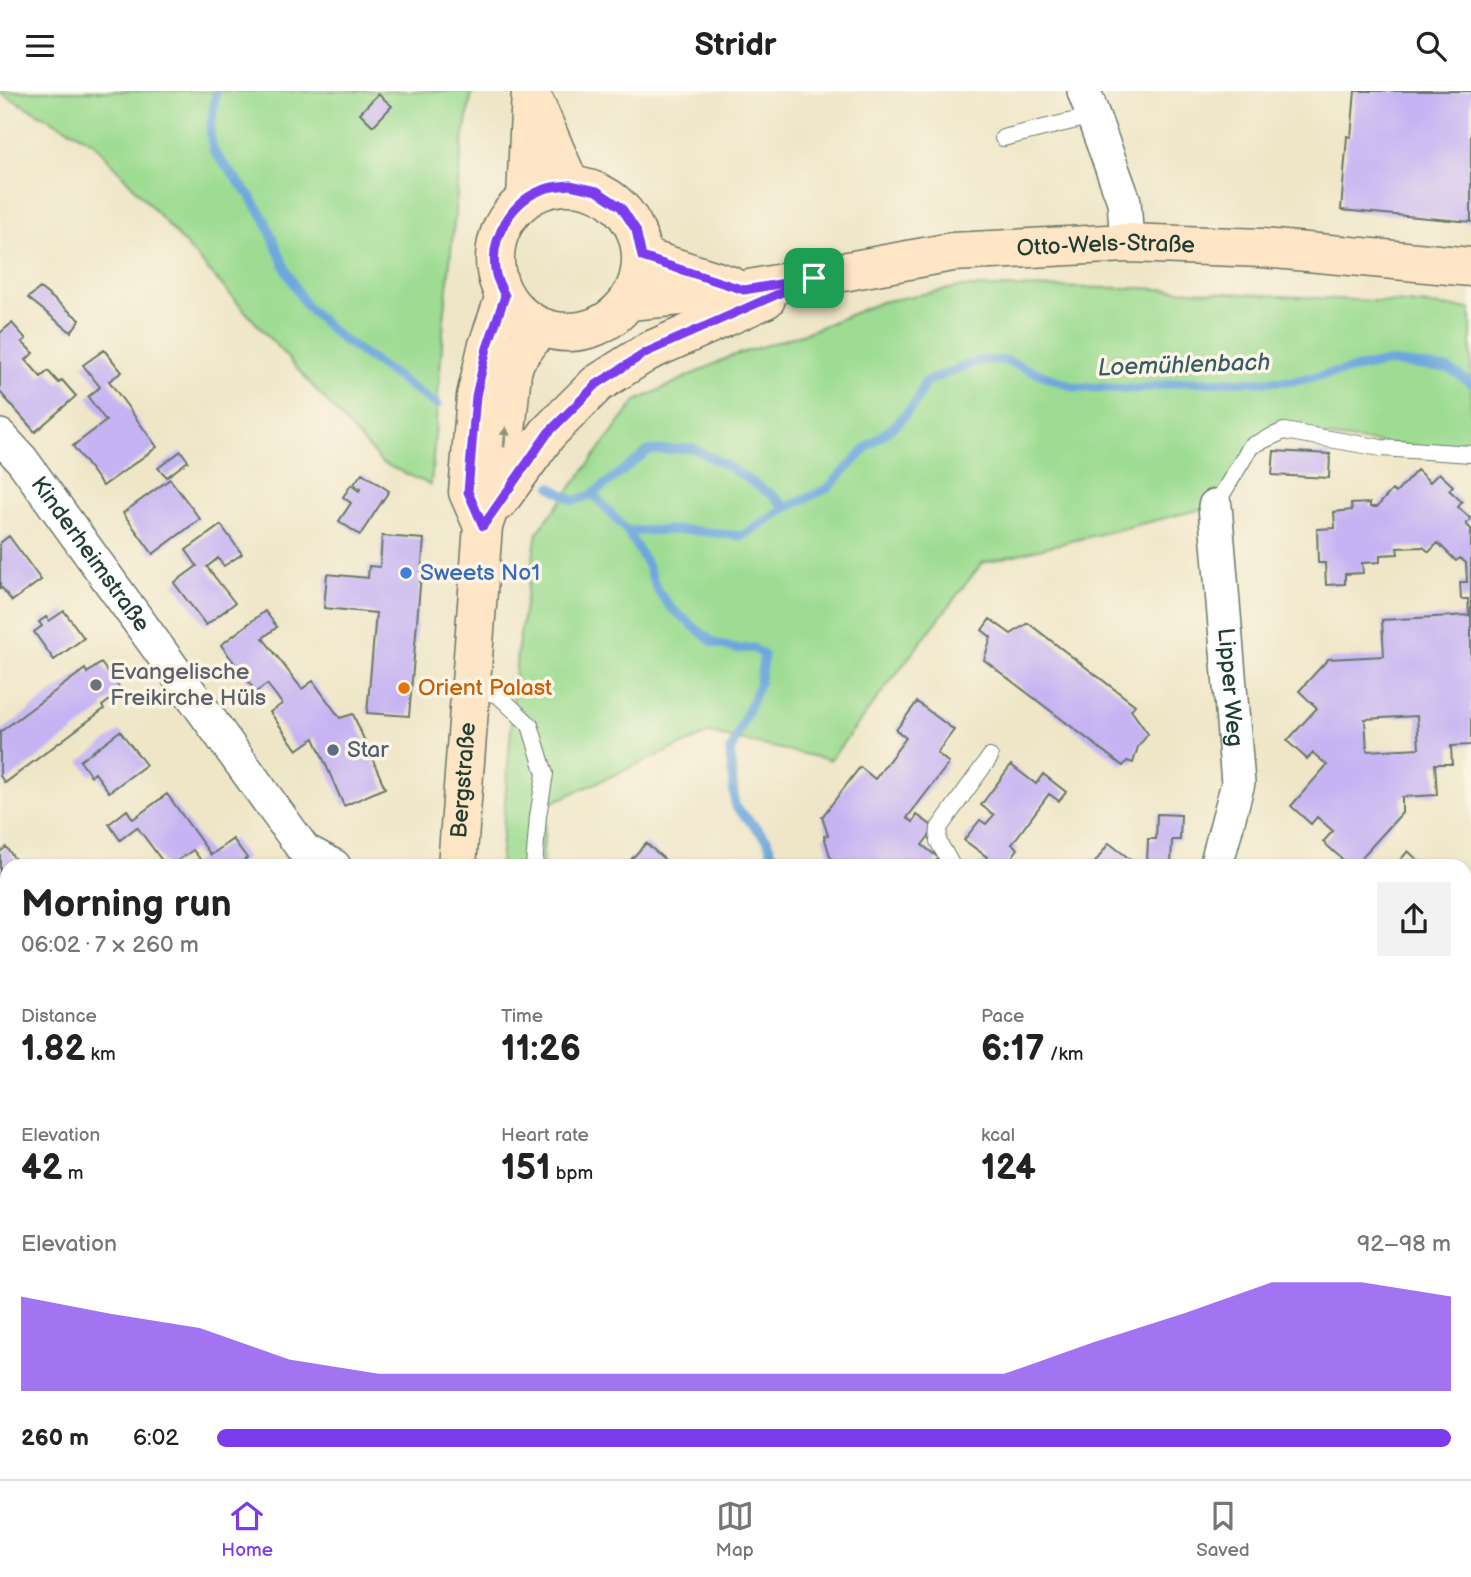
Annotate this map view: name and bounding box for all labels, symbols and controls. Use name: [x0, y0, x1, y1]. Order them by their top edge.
text: Stridr: [694, 26, 777, 65]
icon: menu: [21, 27, 59, 65]
icon: search: [1412, 27, 1450, 65]
street label: Otto-Wels-Straße: [1016, 229, 1195, 263]
pin: [784, 248, 844, 308]
icon: arrive: [795, 259, 833, 297]
water label: Loemühlenbach: [1097, 347, 1271, 383]
one-way arrow: [500, 425, 511, 447]
street label: Kinderheimstraße: [25, 471, 156, 638]
place label: Sweets No1: [420, 559, 540, 587]
marker: Sweets No1: [398, 565, 414, 581]
street label: Lipper Weg: [1211, 627, 1249, 748]
place label: Evangelische Freikirche Hüls: [110, 658, 266, 712]
place label: Orient Palast: [418, 674, 552, 702]
marker: Evangelische Freikirche Hüls: [88, 677, 104, 693]
marker: Orient Palast: [396, 680, 412, 696]
street label: Bergstraße: [445, 721, 482, 839]
place label: Star: [347, 736, 389, 764]
marker: Star: [325, 742, 341, 758]
text: Morning run: [21, 882, 232, 927]
button: share: [1377, 882, 1451, 956]
text: 06:02 · 7 × 260 m: [21, 931, 199, 959]
text: Distance: [21, 1005, 97, 1028]
text: Time: [501, 1005, 543, 1028]
text: Pace: [981, 1005, 1024, 1028]
text: 1.82: [21, 1028, 85, 1071]
text: 11:26: [501, 1028, 581, 1071]
text: 6:17: [981, 1028, 1045, 1071]
text: km: [85, 1043, 116, 1066]
text: /km: [1045, 1043, 1083, 1066]
text: Elevation: [21, 1124, 100, 1147]
text: Heart rate: [501, 1124, 589, 1147]
text: kcal: [981, 1124, 1015, 1147]
text: 42: [21, 1147, 63, 1190]
text: 151: [501, 1147, 551, 1190]
text: 124: [981, 1147, 1036, 1190]
text: m: [63, 1162, 83, 1185]
text: bpm: [551, 1162, 593, 1185]
text: Elevation: [21, 1230, 117, 1258]
text: 92–98 m: [1357, 1230, 1451, 1258]
text: 260 m: [21, 1424, 89, 1452]
text: 6:02: [133, 1424, 179, 1452]
tab: Home: [221, 1497, 273, 1562]
tab: Map: [716, 1497, 754, 1562]
tab: Saved: [1196, 1497, 1250, 1562]

